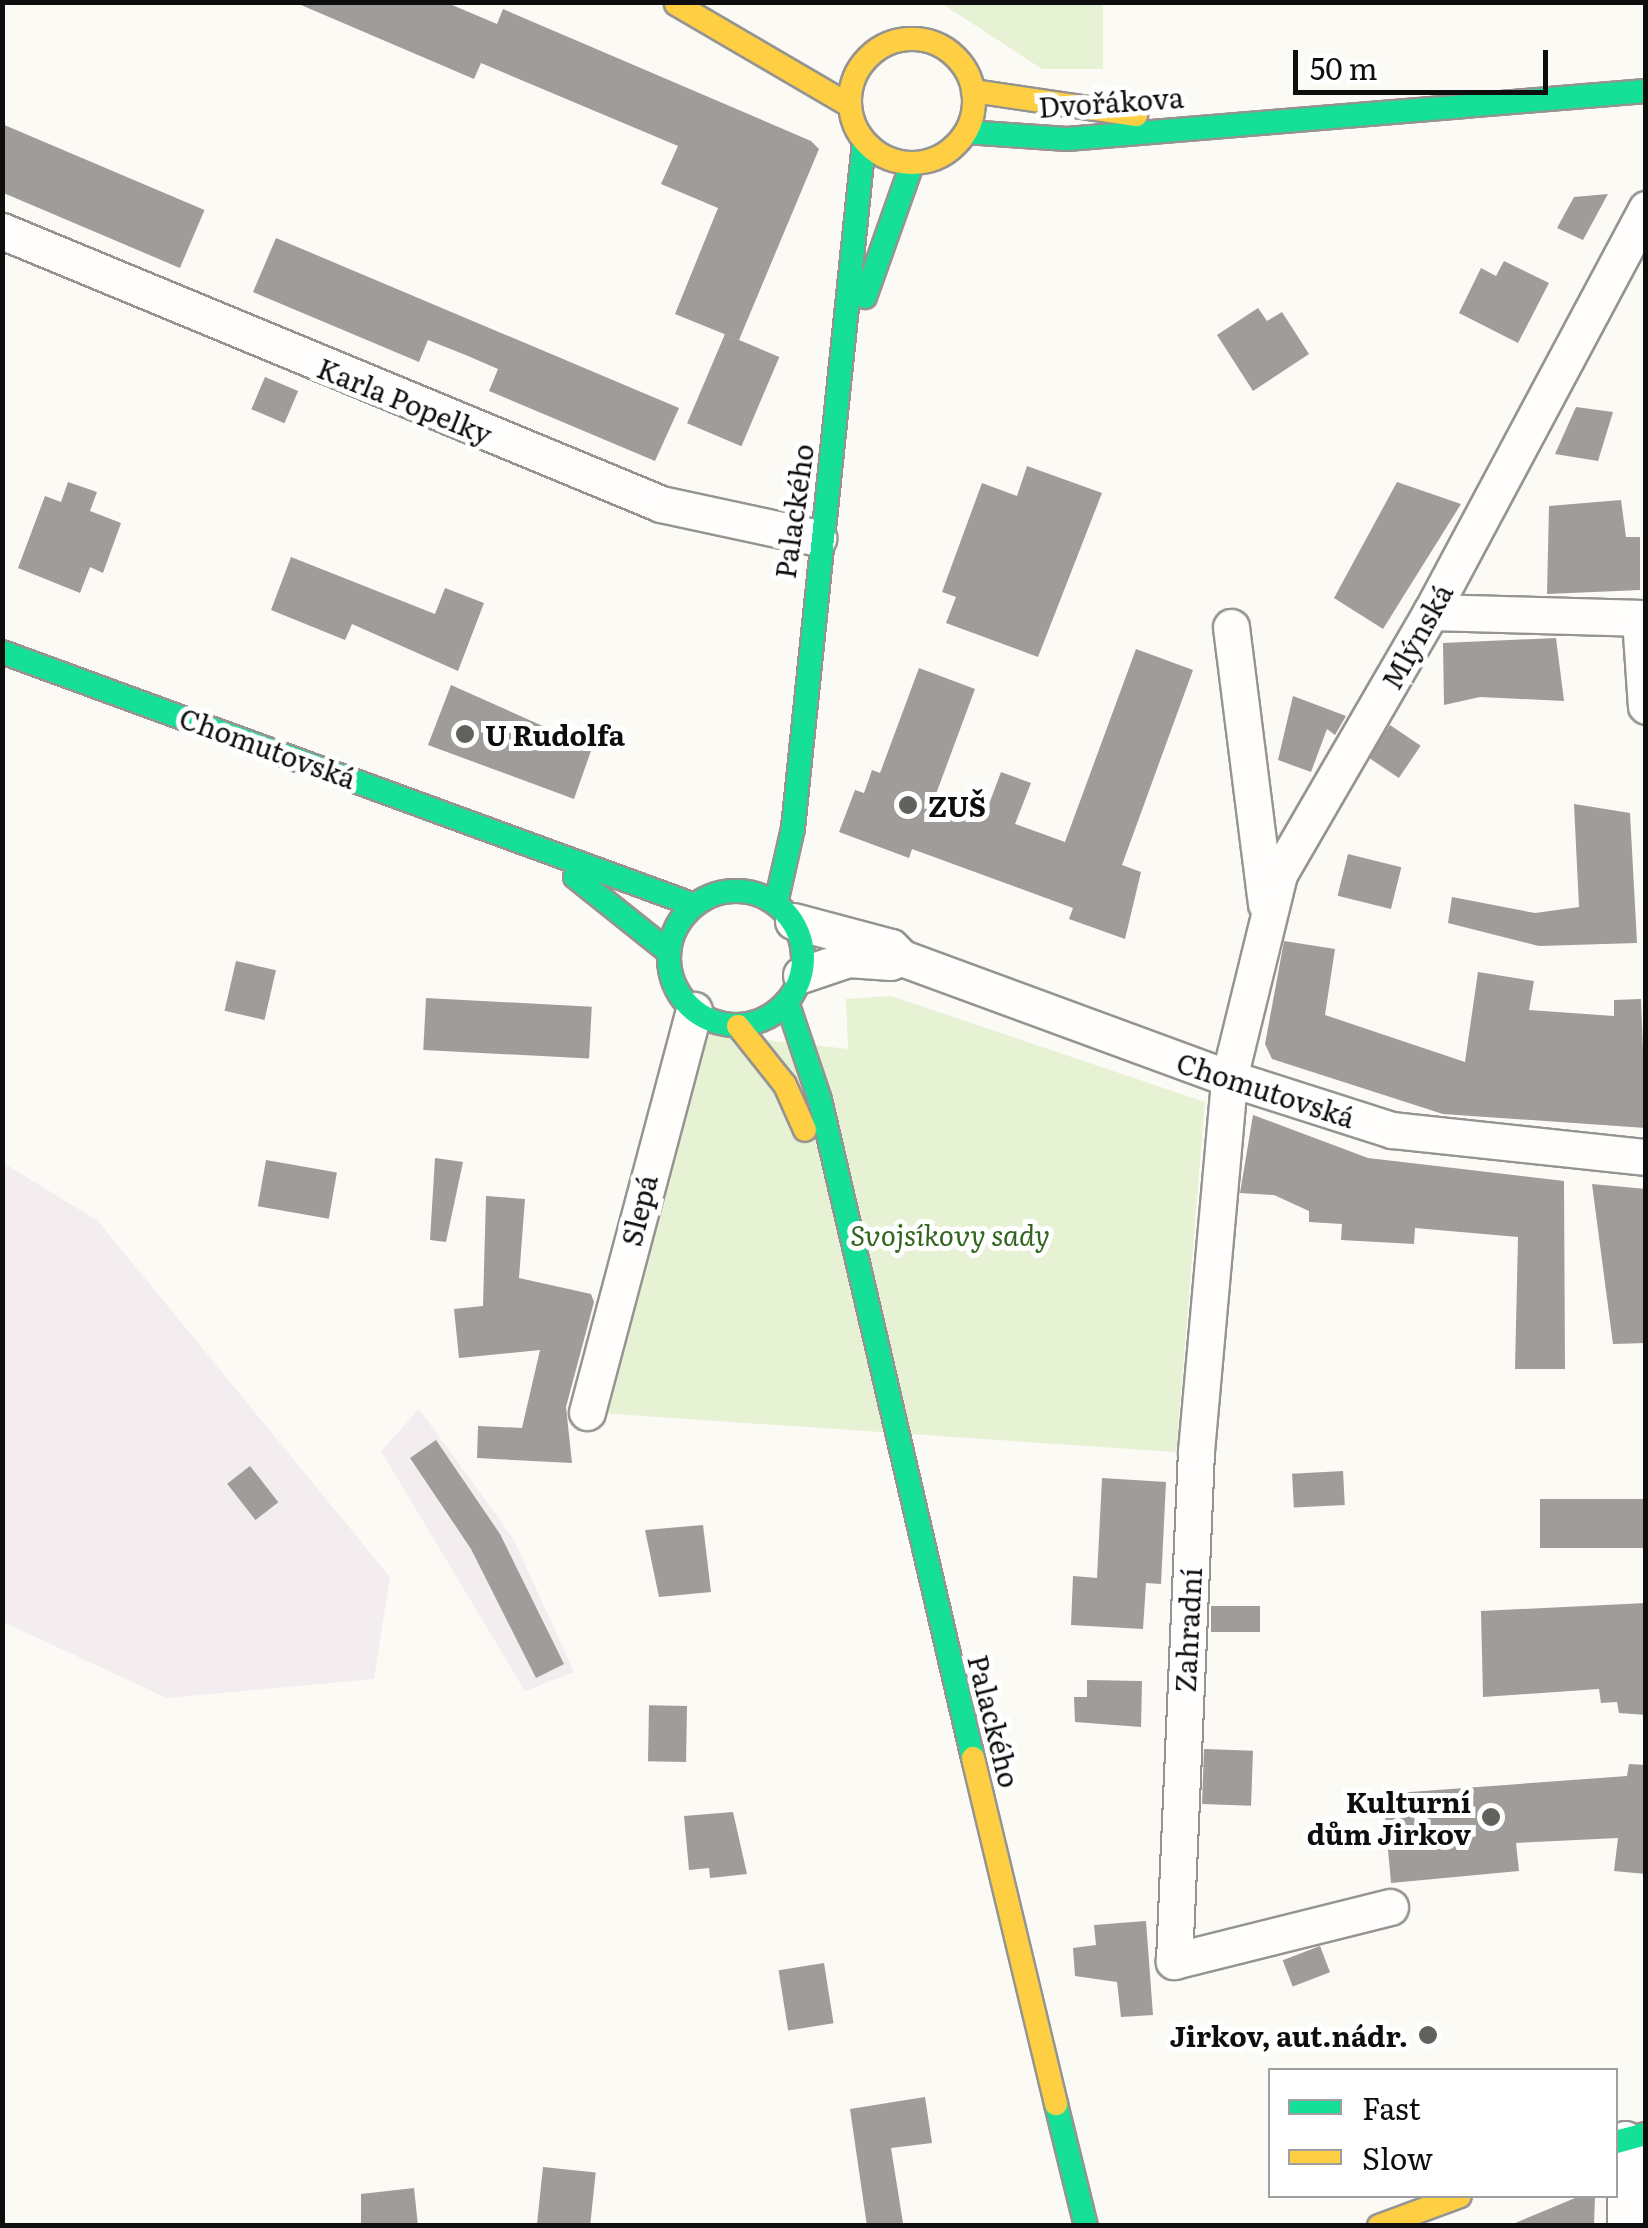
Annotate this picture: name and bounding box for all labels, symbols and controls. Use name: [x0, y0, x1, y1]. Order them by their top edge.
scale bar: [1298, 30, 1553, 92]
text: 50 m: [1310, 45, 1378, 89]
street label: Dvořákova: [1037, 79, 1185, 123]
street label: Karla Popelky: [313, 350, 497, 450]
street label: Palackého: [767, 441, 819, 581]
street label: Mlýnská: [1373, 578, 1459, 694]
street label: Chomutovská: [175, 700, 361, 794]
place label: U Rudolfa: [485, 717, 625, 751]
marker: U Rudolfa: [454, 723, 476, 745]
place label: ZUŠ: [928, 788, 986, 822]
marker: ZUŠ: [897, 794, 919, 816]
street label: Chomutovská: [1173, 1044, 1359, 1134]
street label: Slepá: [613, 1171, 663, 1249]
park label: Svojsíkovy sady: [850, 1217, 1050, 1251]
street label: Zahradní: [1167, 1567, 1207, 1693]
street label: Palackého: [962, 1651, 1028, 1791]
place label: Kulturní dům Jirkov: [1307, 1784, 1471, 1850]
marker: Kulturní dům Jirkov: [1480, 1806, 1502, 1828]
place label: Jirkov, aut.nádr.: [1170, 2018, 1408, 2052]
marker: Jirkov, aut.nádr.: [1417, 2024, 1439, 2046]
legend: [1268, 2068, 1618, 2198]
text: Fast: [1362, 2085, 1421, 2129]
text: Slow: [1362, 2135, 1433, 2179]

